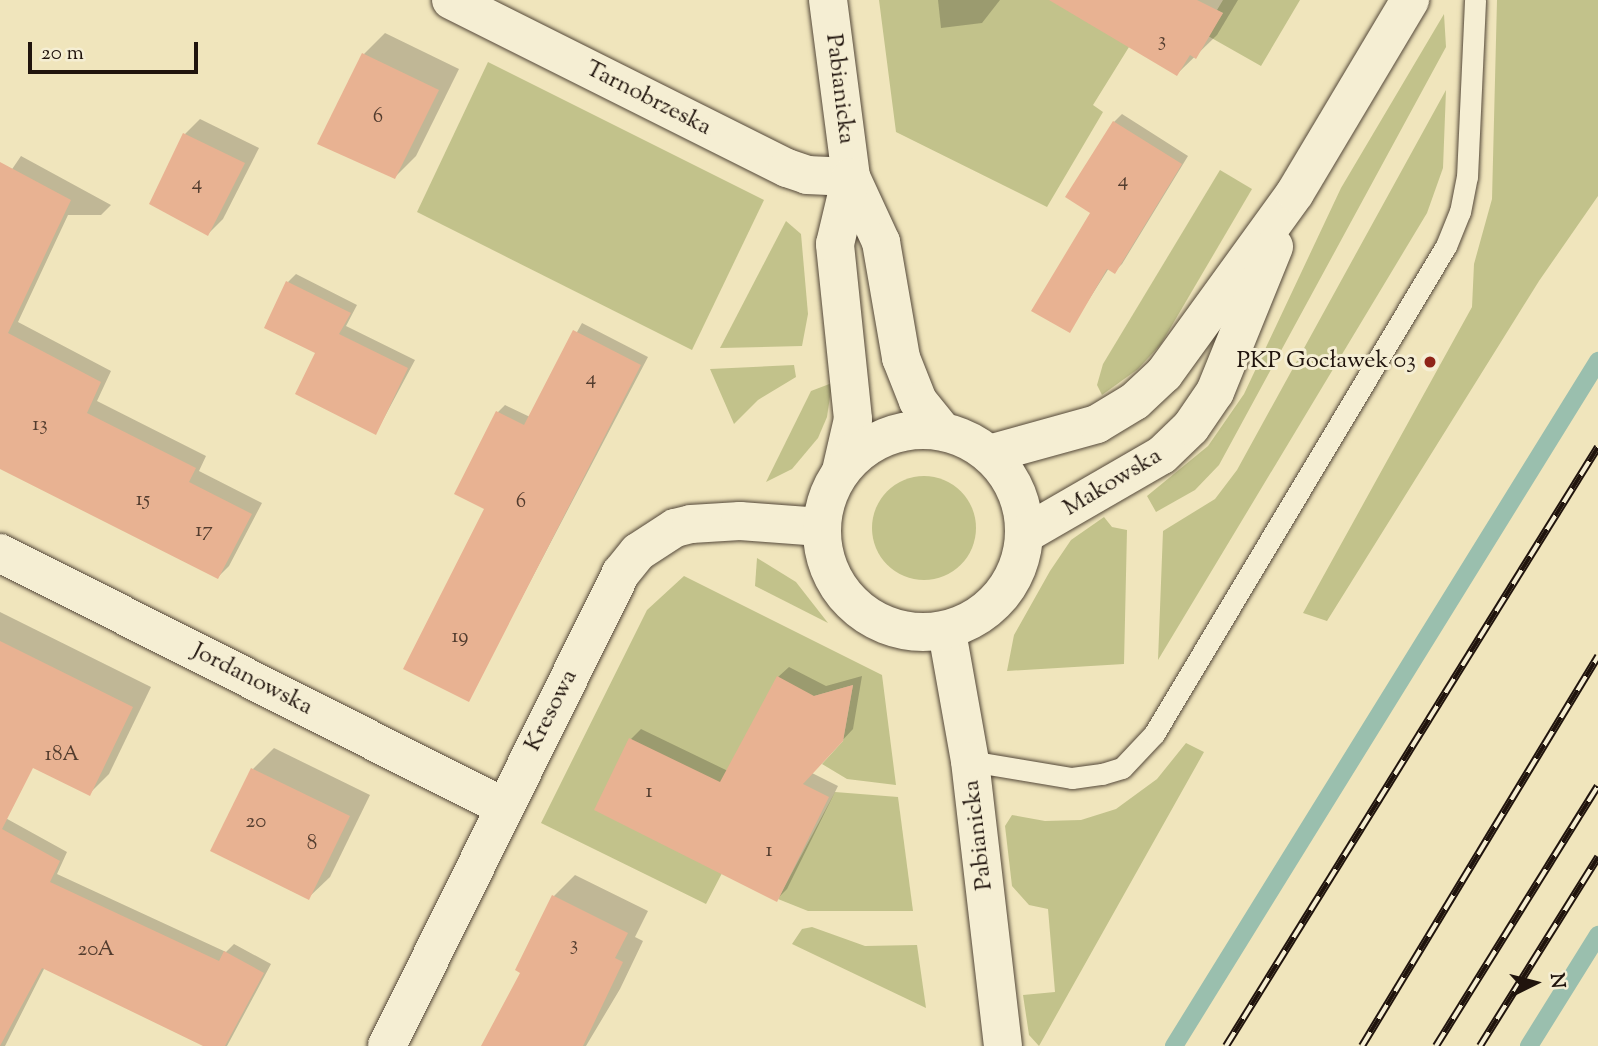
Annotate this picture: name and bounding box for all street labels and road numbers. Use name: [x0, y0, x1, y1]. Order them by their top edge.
street label: Pabianicka: [818, 32, 860, 146]
street label: Tarnobrzeska: [580, 55, 716, 143]
street label: Makowska: [1059, 442, 1167, 524]
street label: Jordanowska: [187, 637, 317, 723]
street label: Kresowa: [519, 665, 585, 757]
street label: Pabianicka: [958, 778, 1000, 892]

